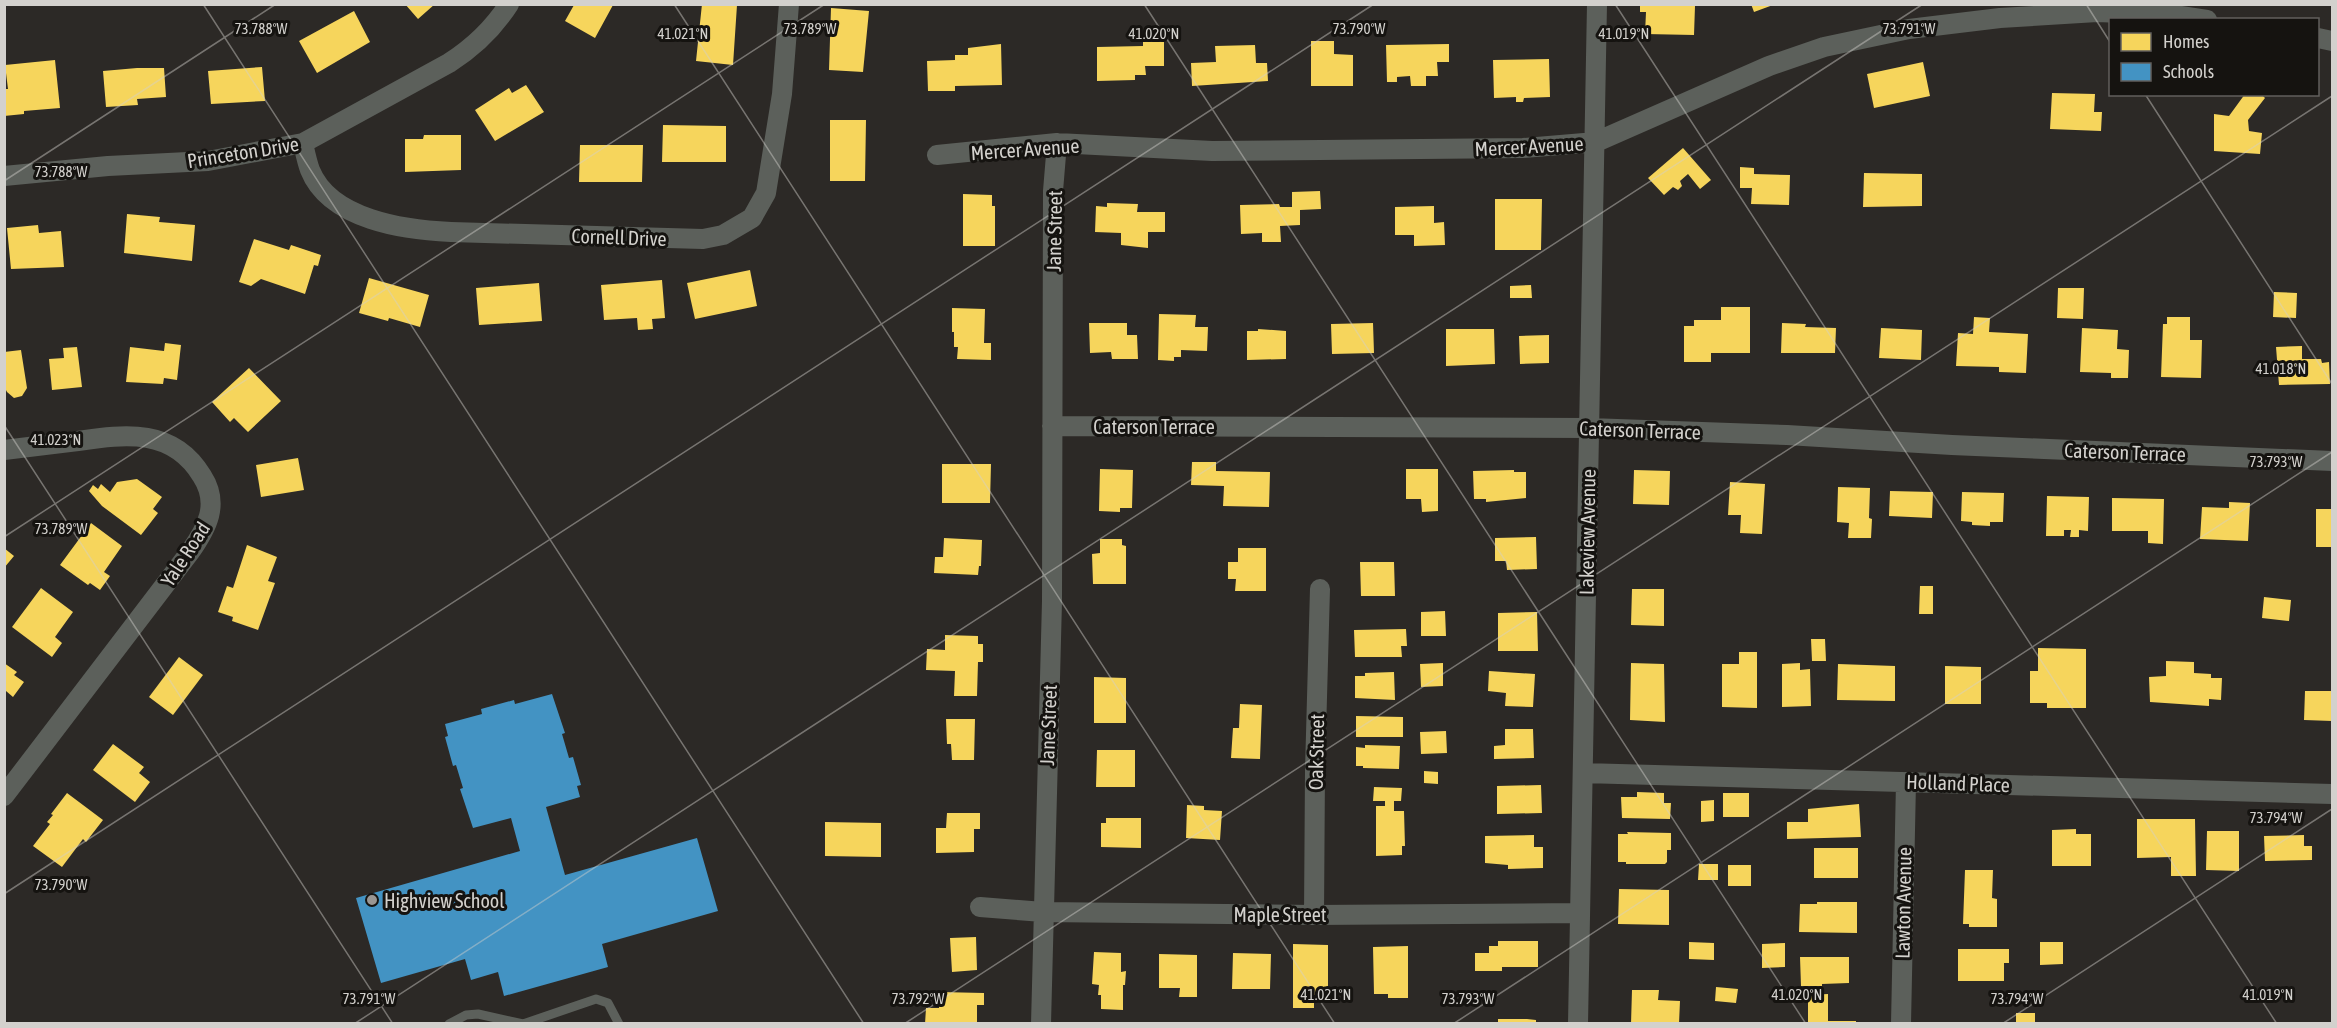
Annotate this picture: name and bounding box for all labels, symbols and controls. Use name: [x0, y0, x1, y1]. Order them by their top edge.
legend: [2109, 18, 2319, 96]
text: 73.788°W: [235, 20, 288, 37]
text: 73.789°W: [784, 20, 837, 37]
text: 73.790°W: [1333, 20, 1386, 37]
text: 73.791°W: [1883, 20, 1936, 37]
text: 41.021°N: [658, 25, 708, 42]
text: 41.020°N: [1129, 25, 1179, 42]
text: 41.019°N: [1599, 25, 1649, 42]
text: Homes: [2163, 31, 2209, 52]
text: Schools: [2163, 61, 2214, 82]
street label: Princeton Drive: [186, 132, 300, 172]
street label: Mercer Avenue: [1474, 132, 1584, 160]
street label: Mercer Avenue: [970, 134, 1080, 164]
text: 73.788°W: [35, 163, 88, 180]
street label: Jane Street: [1042, 190, 1066, 272]
street label: Cornell Drive: [571, 224, 667, 250]
text: 41.018°N: [2256, 360, 2306, 377]
street label: Caterson Terrace: [1093, 415, 1215, 438]
street label: Caterson Terrace: [1579, 416, 1701, 444]
text: 41.023°N: [31, 431, 81, 448]
street label: Caterson Terrace: [2064, 438, 2186, 466]
text: 73.793°W: [2250, 453, 2303, 470]
street label: Lakeview Avenue: [1574, 469, 1600, 595]
street label: Yale Road: [156, 517, 214, 591]
text: 73.789°W: [35, 520, 88, 537]
street label: Jane Street: [1035, 684, 1061, 766]
street label: Oak Street: [1304, 713, 1328, 790]
street label: Holland Place: [1906, 770, 2010, 796]
text: 73.794°W: [2250, 809, 2303, 826]
street label: Lawton Avenue: [1891, 847, 1915, 959]
text: 73.790°W: [35, 876, 88, 893]
place label: Highview School: [384, 889, 505, 912]
marker: Highview School: [365, 893, 379, 907]
street label: Maple Street: [1234, 903, 1327, 926]
text: 41.021°N: [1301, 986, 1351, 1003]
text: 41.020°N: [1772, 986, 1822, 1003]
text: 41.019°N: [2243, 986, 2293, 1003]
text: 73.791°W: [343, 990, 396, 1007]
text: 73.792°W: [892, 990, 945, 1007]
text: 73.793°W: [1442, 990, 1495, 1007]
text: 73.794°W: [1991, 990, 2044, 1007]

